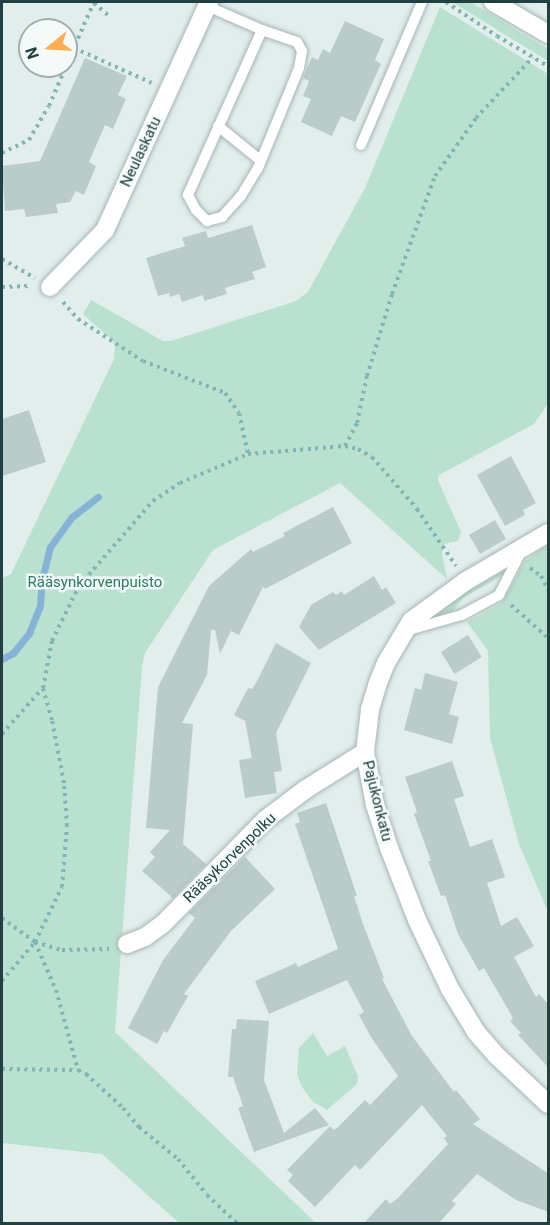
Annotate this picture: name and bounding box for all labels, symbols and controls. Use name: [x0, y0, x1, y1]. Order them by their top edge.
north arrow: [18, 18, 78, 78]
text: N: [22, 45, 43, 61]
street label: Neulaskatu: [117, 114, 165, 190]
park label: Rääsynkorvenpuisto: [28, 574, 162, 592]
street label: Pajukonkatu: [358, 759, 396, 843]
street label: Rääsykorvenpolku: [180, 809, 280, 907]

